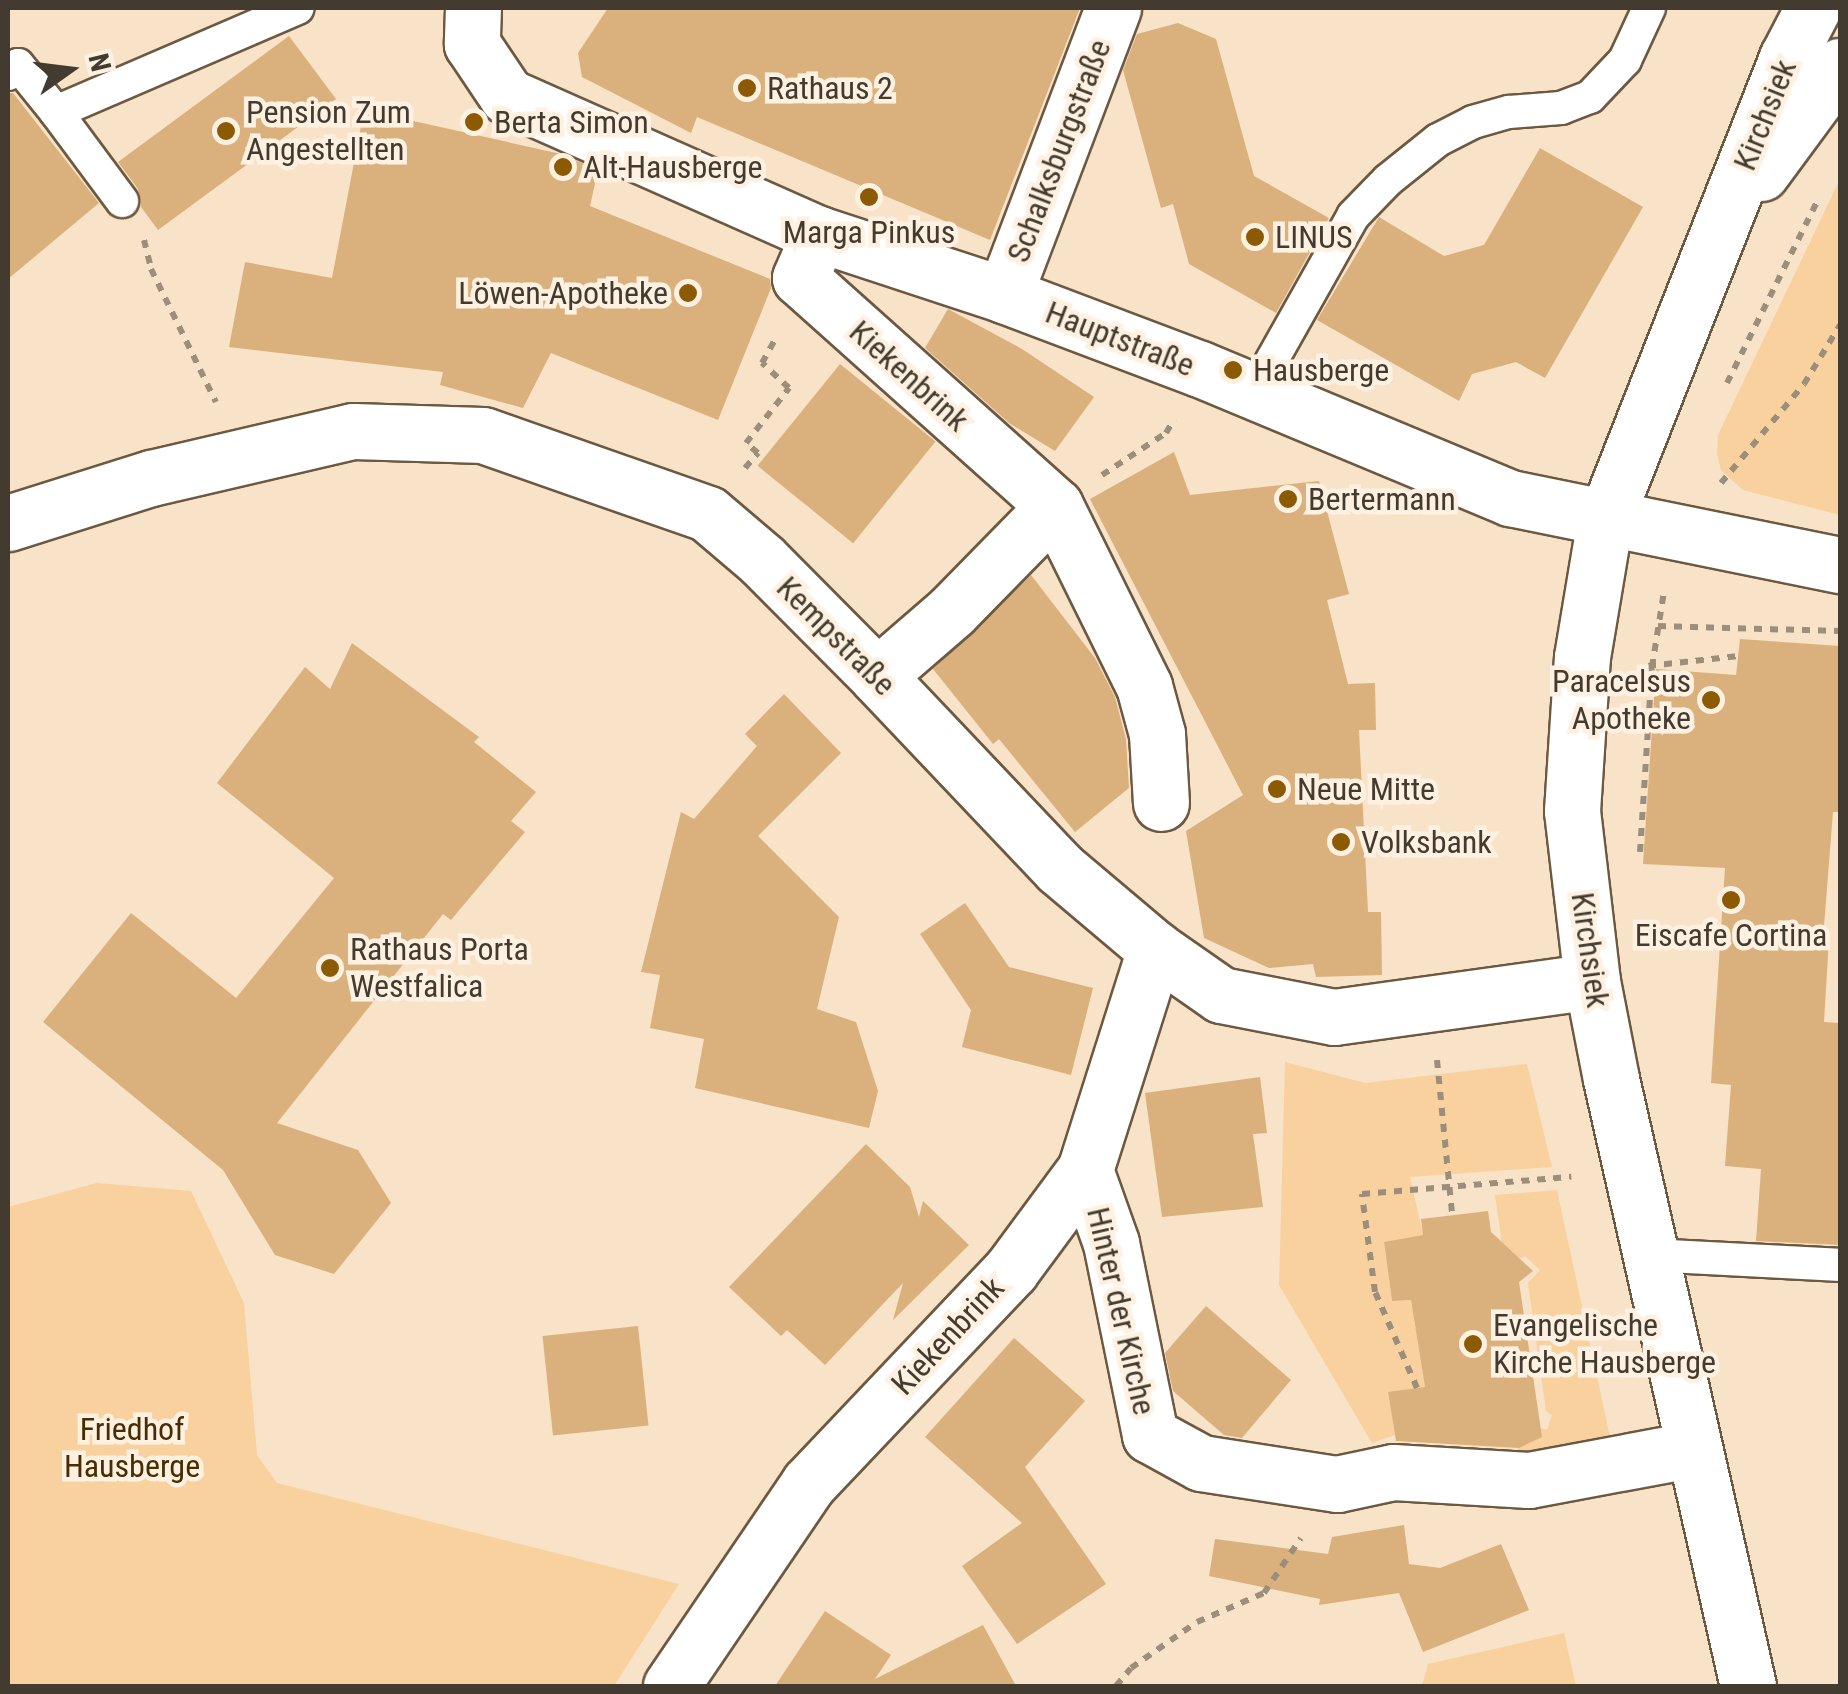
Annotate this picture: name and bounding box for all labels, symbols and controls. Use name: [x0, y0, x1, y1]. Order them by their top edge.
north arrow: [20, 20, 120, 120]
street label: Schalksburgstraße: [999, 34, 1119, 268]
text: N: [82, 50, 118, 75]
street label: Kirchsiek: [1726, 54, 1804, 176]
place label: Rathaus 2: [767, 69, 893, 107]
marker: Rathaus 2: [736, 77, 758, 99]
place label: Pension Zum Angestellten: [246, 94, 411, 169]
place label: Berta Simon: [494, 103, 649, 141]
marker: Berta Simon: [463, 111, 485, 133]
marker: Pension Zum Angestellten: [215, 120, 237, 142]
place label: Alt-Hausberge: [583, 148, 762, 186]
marker: Alt-Hausberge: [552, 156, 574, 178]
marker: Marga Pinkus: [858, 186, 880, 208]
place label: Marga Pinkus: [783, 213, 955, 251]
place label: LINUS: [1275, 218, 1353, 256]
marker: LINUS: [1244, 226, 1266, 248]
place label: Löwen-Apotheke: [458, 274, 668, 312]
marker: Löwen-Apotheke: [677, 282, 699, 304]
street label: Hauptstraße: [1040, 293, 1200, 385]
street label: Kiekenbrink: [841, 312, 977, 440]
place label: Hausberge: [1253, 351, 1389, 389]
marker: Hausberge: [1222, 359, 1244, 381]
place label: Bertermann: [1308, 480, 1456, 518]
marker: Bertermann: [1277, 488, 1299, 510]
street label: Kempstraße: [769, 569, 903, 703]
place label: Paracelsus Apotheke: [1552, 663, 1691, 738]
marker: Paracelsus Apotheke: [1700, 689, 1722, 711]
place label: Neue Mitte: [1297, 770, 1435, 808]
marker: Neue Mitte: [1266, 778, 1288, 800]
place label: Volksbank: [1361, 823, 1492, 861]
marker: Volksbank: [1330, 831, 1352, 853]
marker: Eiscafe Cortina: [1720, 889, 1742, 911]
street label: Kirchsiek: [1563, 890, 1617, 1010]
place label: Eiscafe Cortina: [1635, 916, 1827, 954]
place label: Rathaus Porta Westfalica: [350, 931, 529, 1006]
marker: Rathaus Porta Westfalica: [319, 957, 341, 979]
street label: Hinter der Kirche: [1078, 1204, 1164, 1418]
street label: Kiekenbrink: [884, 1269, 1012, 1403]
place label: Evangelische Kirche Hausberge: [1493, 1307, 1716, 1382]
marker: Evangelische Kirche Hausberge: [1462, 1333, 1484, 1355]
park label: Friedhof Hausberge: [64, 1411, 200, 1486]

